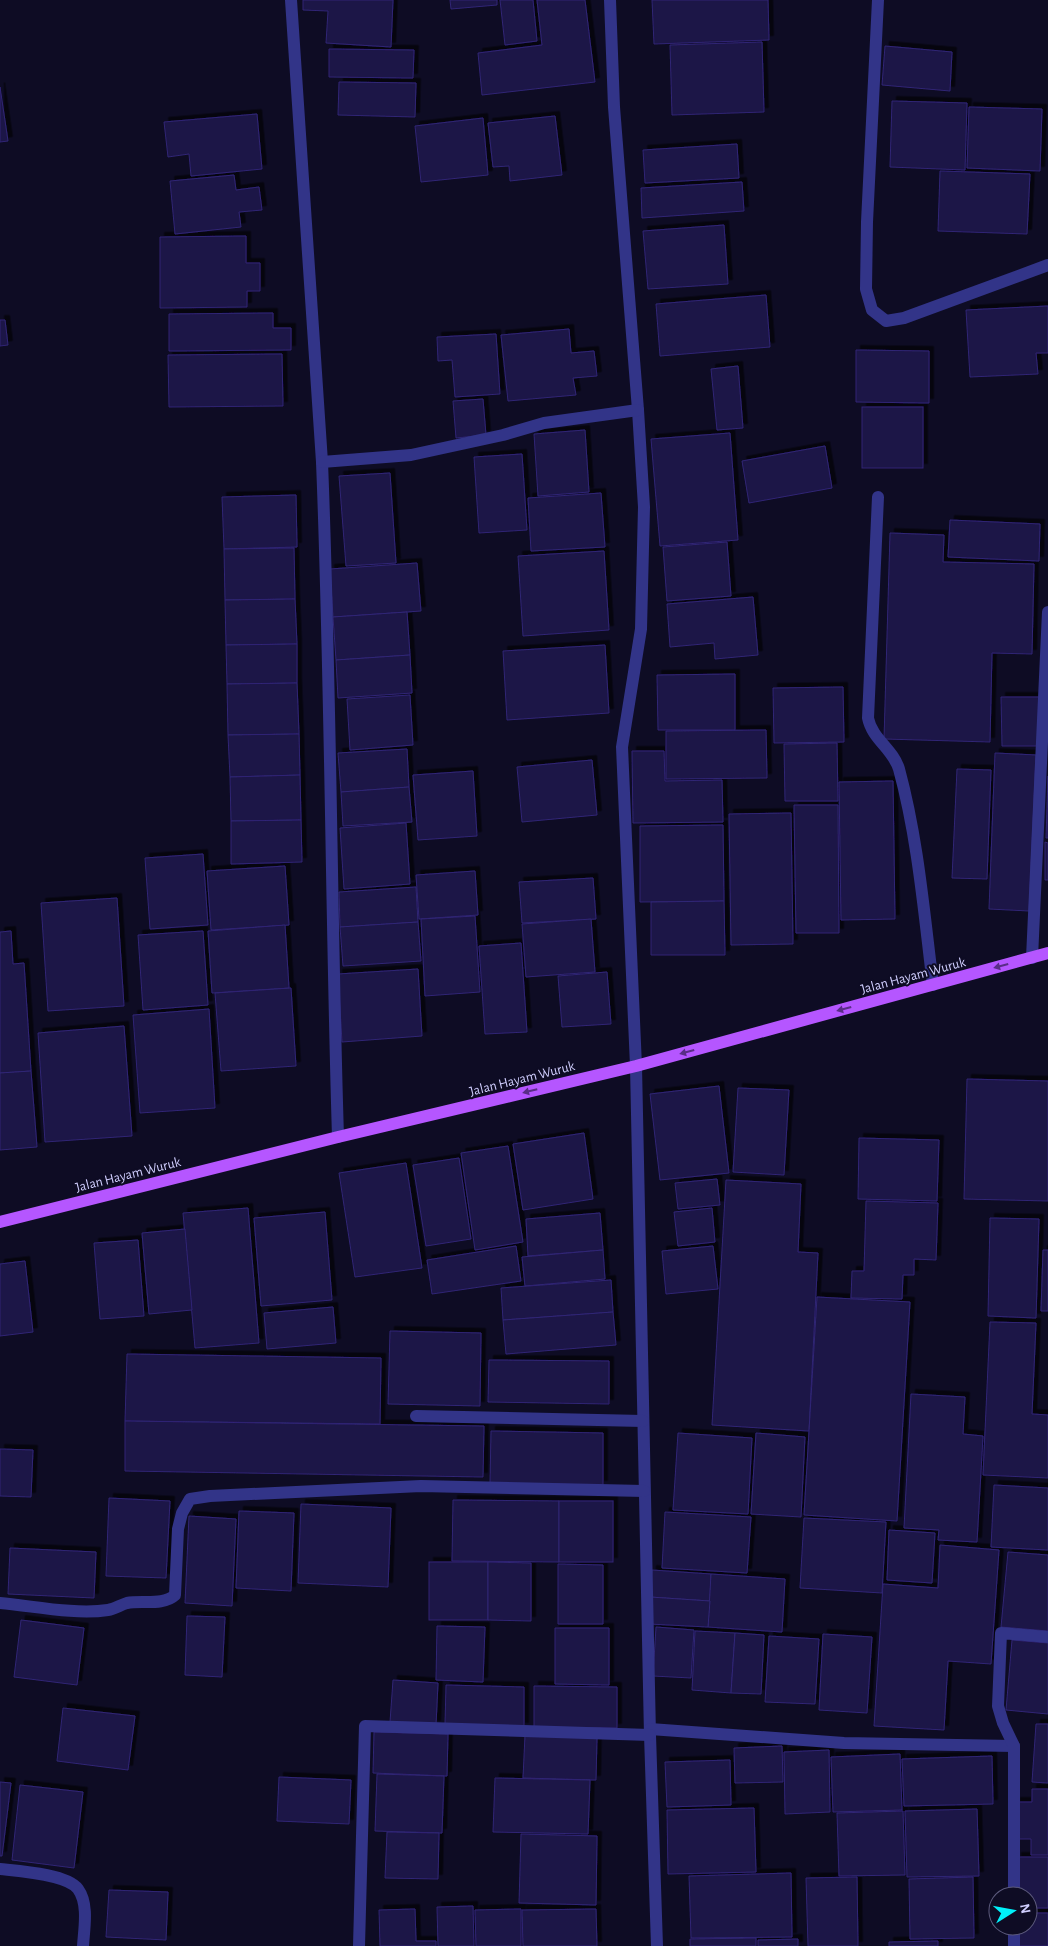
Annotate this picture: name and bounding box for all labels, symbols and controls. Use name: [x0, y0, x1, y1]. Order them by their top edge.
street label: Jalan Hayam Wuruk: [859, 955, 968, 997]
one-way arrow: [993, 962, 1008, 970]
one-way arrow: [837, 1005, 852, 1013]
one-way arrow: [680, 1048, 695, 1056]
street label: Jalan Hayam Wuruk: [468, 1059, 577, 1099]
one-way arrow: [522, 1087, 537, 1095]
street label: Jalan Hayam Wuruk: [74, 1155, 183, 1195]
north arrow: [988, 1886, 1038, 1936]
text: N: [1017, 1903, 1033, 1915]

